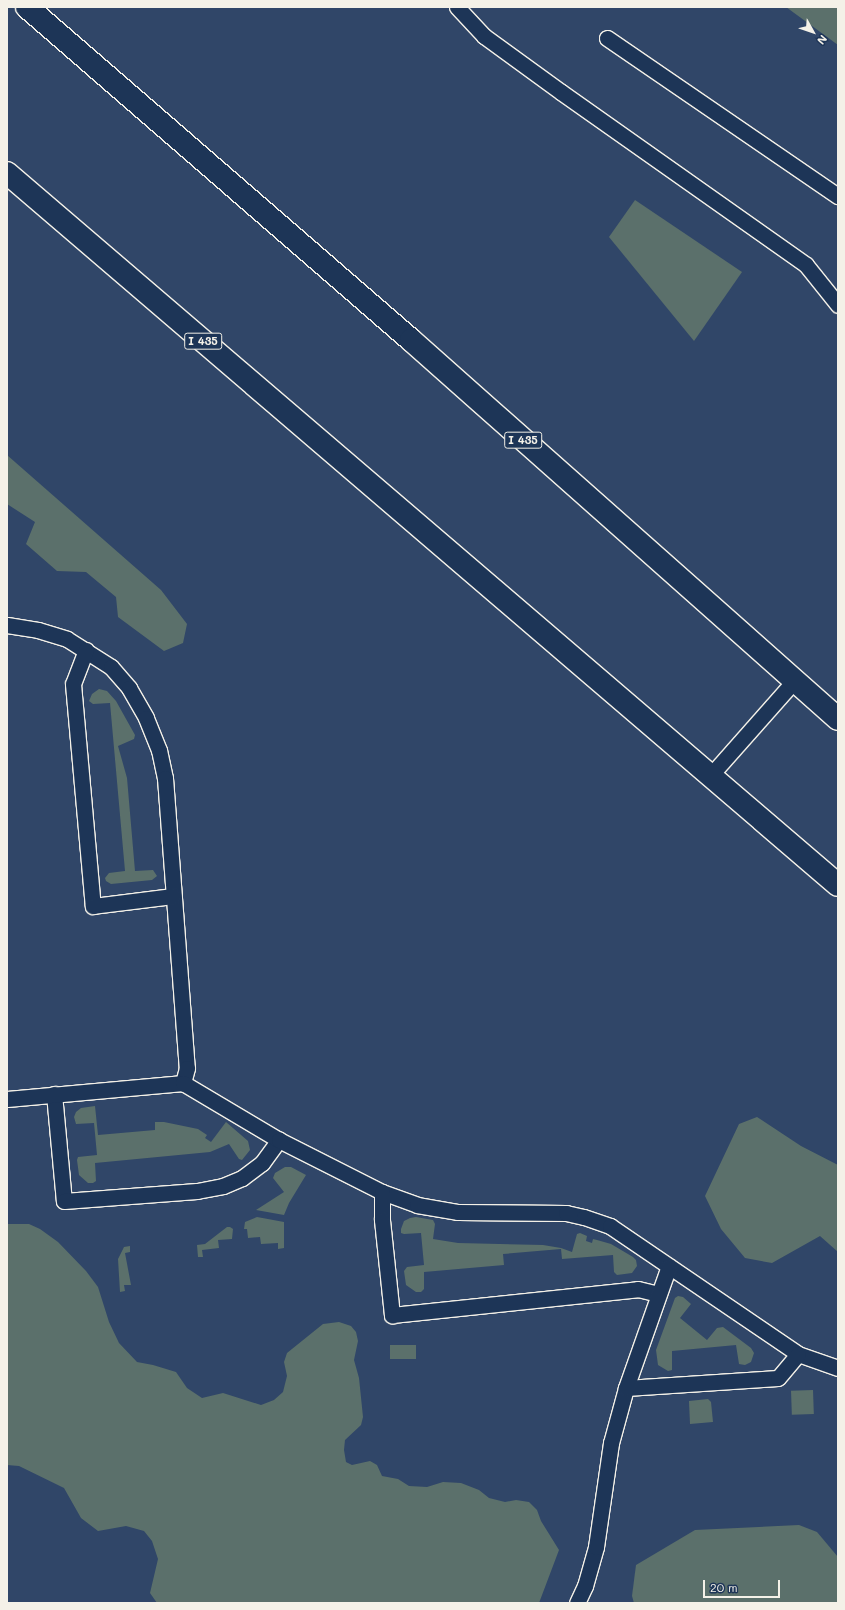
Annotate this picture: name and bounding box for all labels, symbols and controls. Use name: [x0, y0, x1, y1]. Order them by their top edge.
north arrow: [793, 12, 833, 52]
text: N: [814, 32, 831, 48]
road number: I 435: [184, 332, 222, 350]
road number: I 435: [504, 431, 542, 449]
scale bar: [705, 1572, 782, 1598]
text: 20 m: [710, 1579, 738, 1595]

